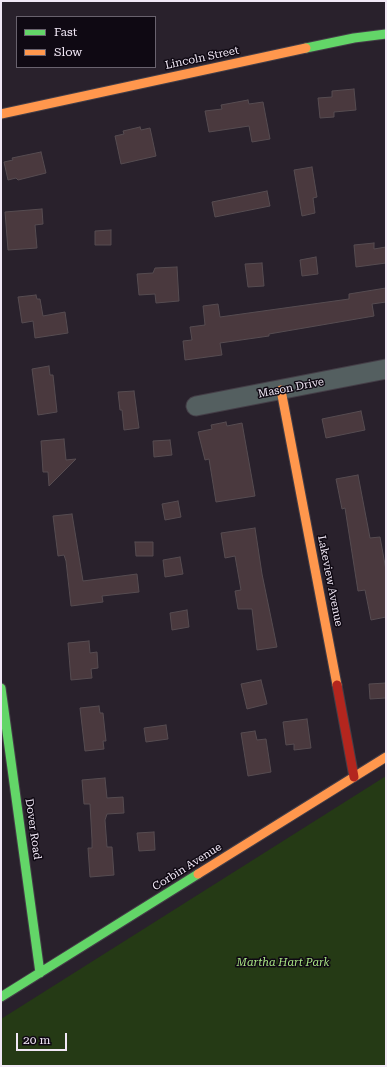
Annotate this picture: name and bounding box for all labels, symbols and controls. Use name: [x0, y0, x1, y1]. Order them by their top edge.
legend: [16, 16, 156, 68]
text: Fast: [54, 25, 77, 39]
street label: Lincoln Street: [164, 44, 240, 72]
text: Slow: [54, 45, 82, 59]
street label: Mason Drive: [257, 375, 325, 401]
street label: Lakeview Avenue: [315, 534, 345, 628]
street label: Dover Road: [22, 798, 44, 860]
street label: Corbin Avenue: [150, 840, 224, 894]
park label: Martha Hart Park: [237, 956, 329, 970]
scale bar: [18, 1025, 69, 1051]
text: 20 m: [23, 1033, 50, 1047]

